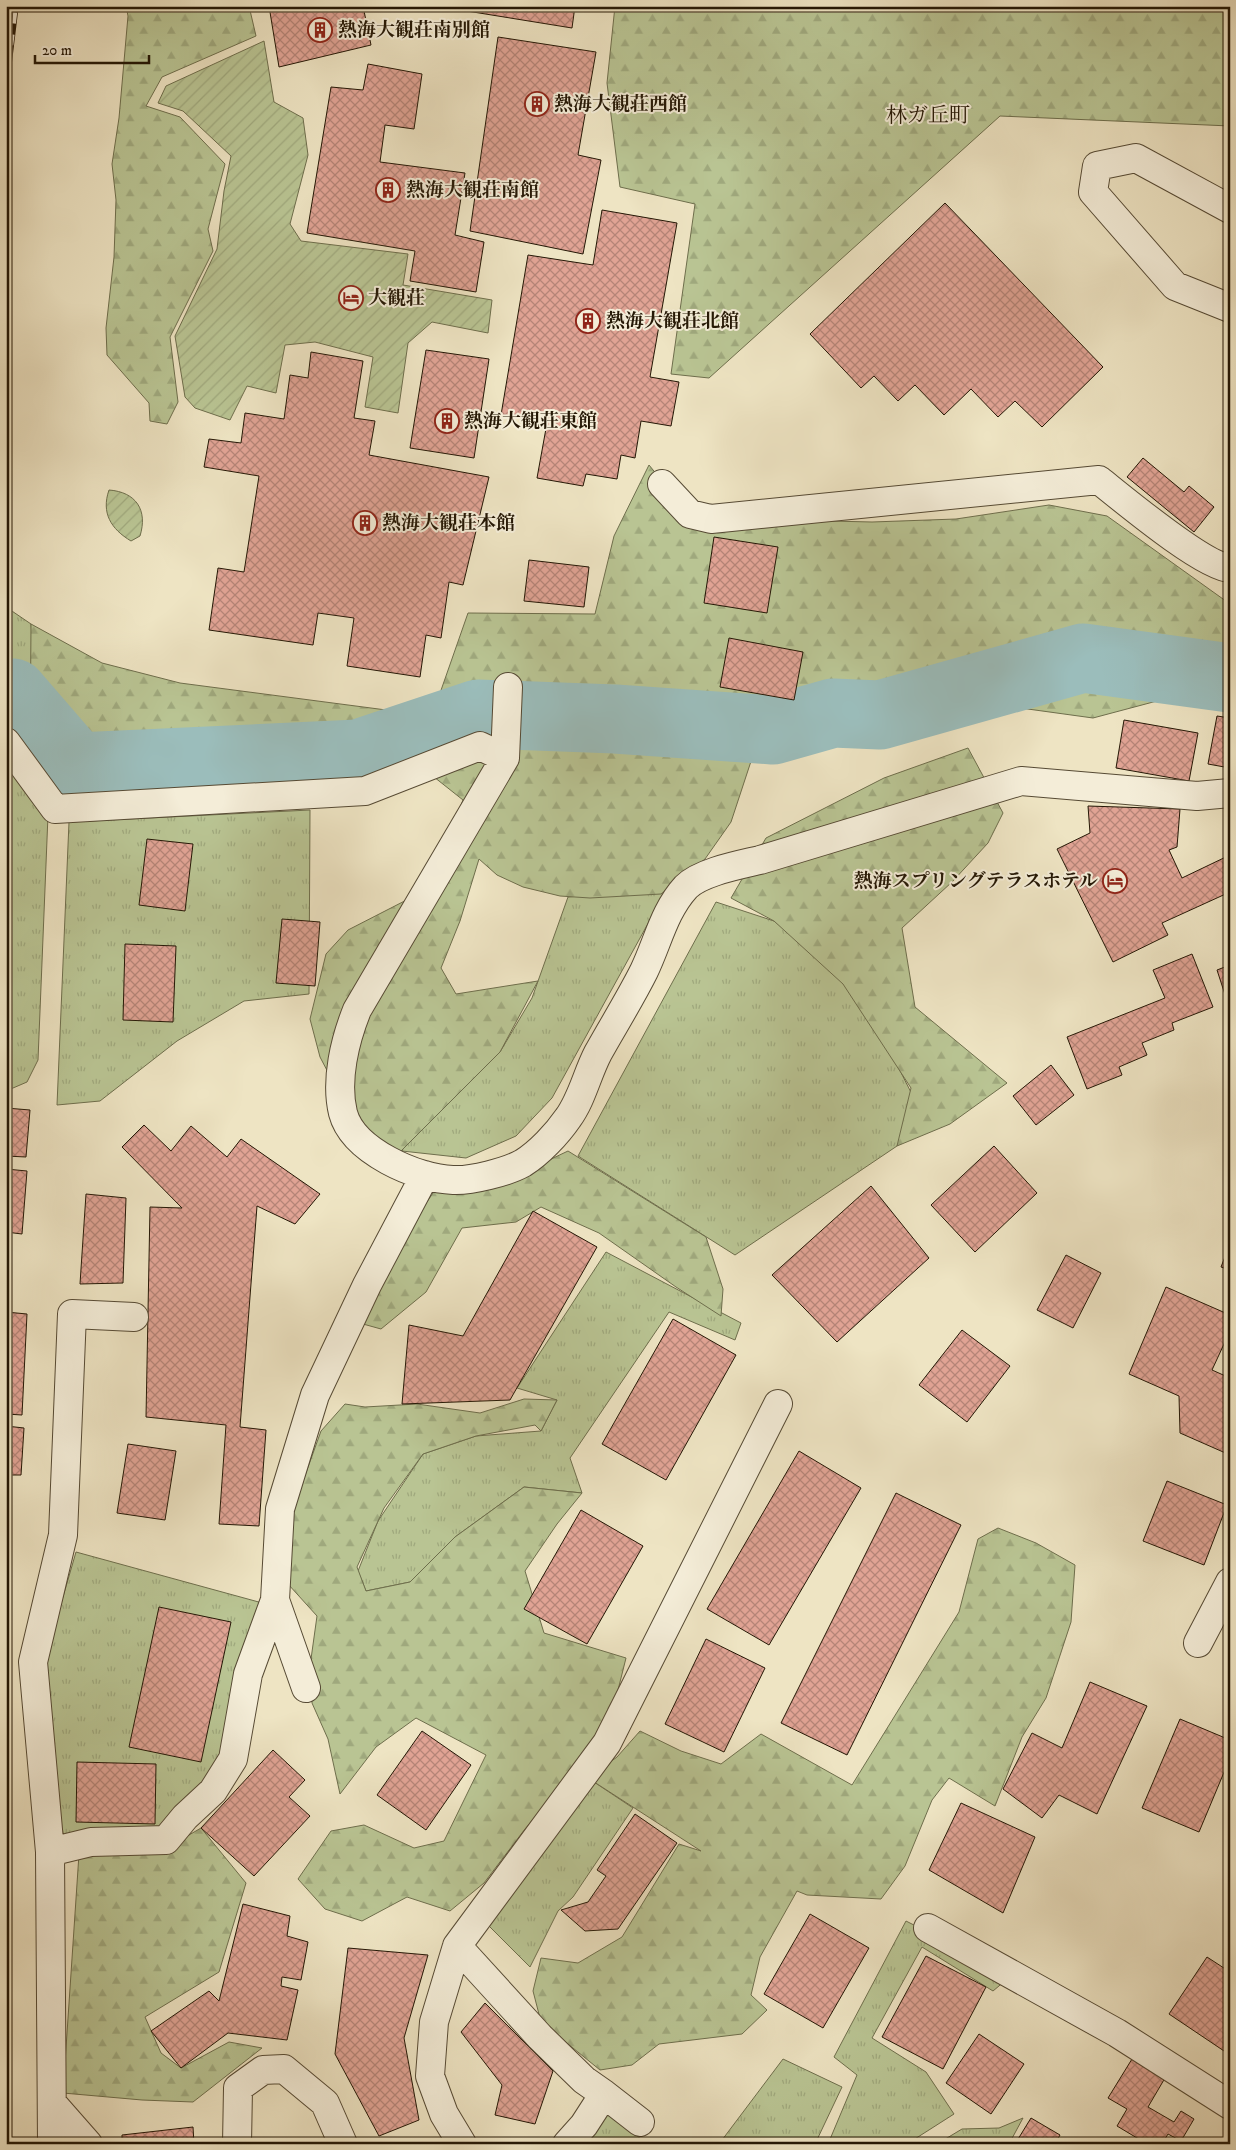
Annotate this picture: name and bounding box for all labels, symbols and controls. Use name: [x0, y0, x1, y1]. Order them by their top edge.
building icon: 熱海大観荘南別館: [307, 17, 333, 43]
place label: 熱海大観荘南別館: [338, 19, 490, 42]
scale bar: [35, 32, 149, 64]
text: 20 m: [42, 41, 72, 60]
building icon: 熱海大観荘西館: [524, 91, 550, 117]
place label: 熱海大観荘西館: [554, 93, 687, 116]
district label: 林ガ丘町: [886, 103, 970, 129]
building icon: 熱海大観荘南館: [375, 177, 401, 203]
place label: 熱海大観荘南館: [406, 179, 539, 202]
hotel icon: 大観荘: [338, 285, 364, 311]
place label: 大観荘: [368, 287, 425, 310]
building icon: 熱海大観荘北館: [575, 308, 601, 334]
place label: 熱海大観荘北館: [606, 310, 739, 333]
building icon: 熱海大観荘東館: [434, 408, 460, 434]
place label: 熱海大観荘東館: [464, 410, 597, 433]
building icon: 熱海大観荘本館: [352, 510, 378, 536]
place label: 熱海大観荘本館: [382, 512, 515, 535]
hotel icon: 熱海スプリングテラスホテル: [1102, 868, 1128, 894]
place label: 熱海スプリングテラスホテル: [854, 870, 1098, 893]

